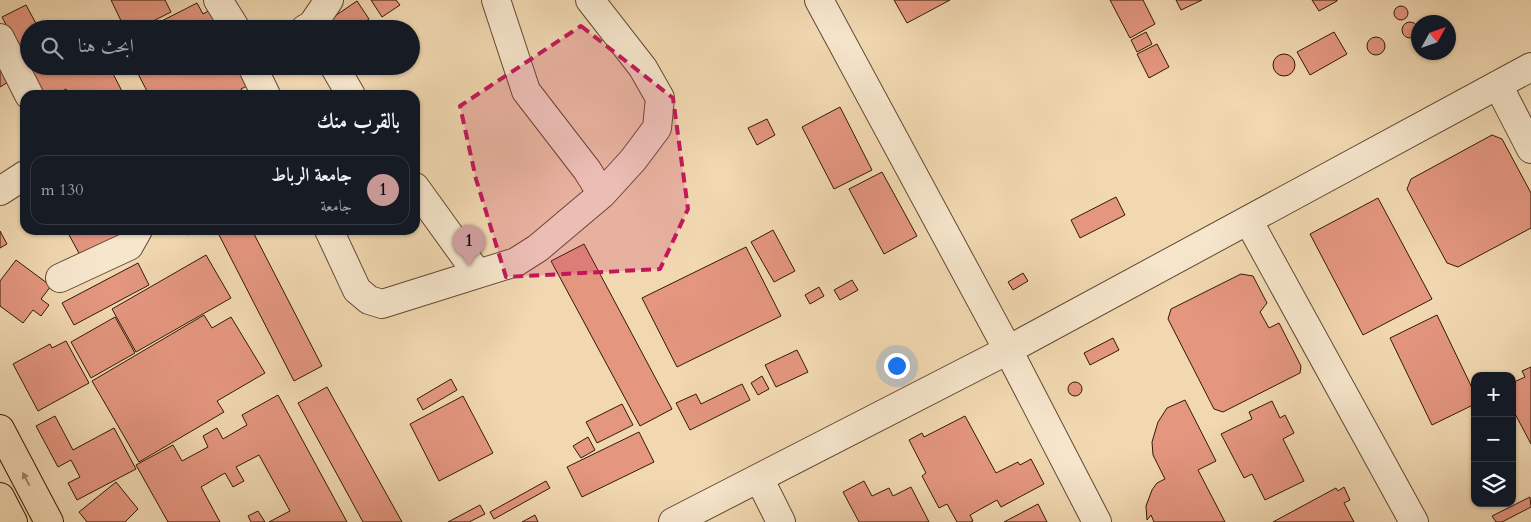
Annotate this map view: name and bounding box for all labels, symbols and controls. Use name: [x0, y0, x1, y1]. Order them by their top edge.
north arrow: [1411, 15, 1456, 60]
search box: [20, 20, 420, 75]
text: ابحث هنا: [78, 33, 134, 59]
icon: search: [38, 34, 66, 62]
text: بالقرب منك: [317, 107, 400, 136]
text: جامعة الرباط: [271, 162, 352, 188]
text: 130 m: [41, 179, 83, 201]
text: 1: [379, 179, 387, 201]
text: جامعة: [320, 195, 352, 217]
pin: 1: [453, 225, 485, 266]
your location: [884, 353, 910, 379]
map controls: [1471, 372, 1516, 507]
button: +: [1471, 372, 1516, 417]
button: −: [1471, 417, 1516, 462]
button: layers: [1471, 462, 1516, 507]
one-way arrow: [22, 472, 30, 486]

